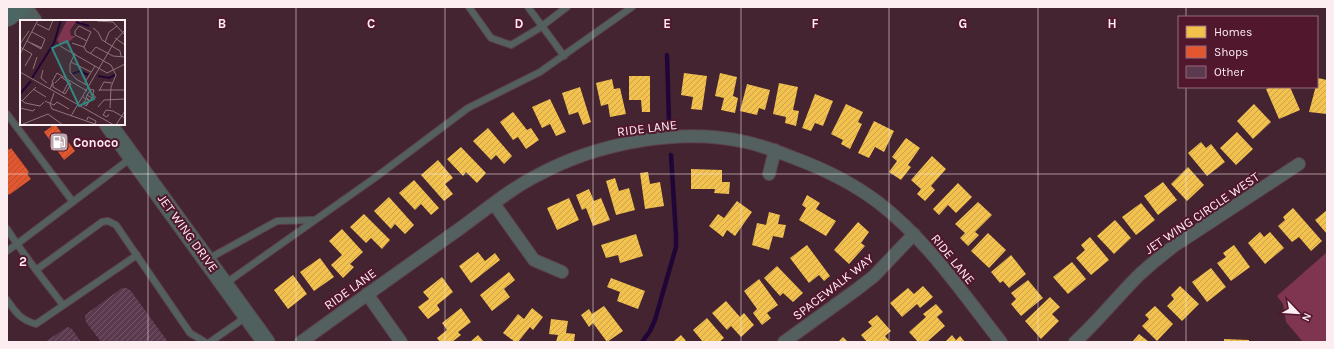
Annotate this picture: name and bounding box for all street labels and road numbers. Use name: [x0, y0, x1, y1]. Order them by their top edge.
street label: RIDE LANE: [616, 117, 678, 139]
street label: JET WING CIRCLE WEST: [1142, 169, 1263, 257]
street label: JET WING DRIVE: [155, 191, 221, 275]
street label: RIDE LANE: [928, 231, 978, 287]
street label: SPACEWALK WAY: [790, 251, 876, 323]
street label: RIDE LANE: [321, 265, 379, 313]

